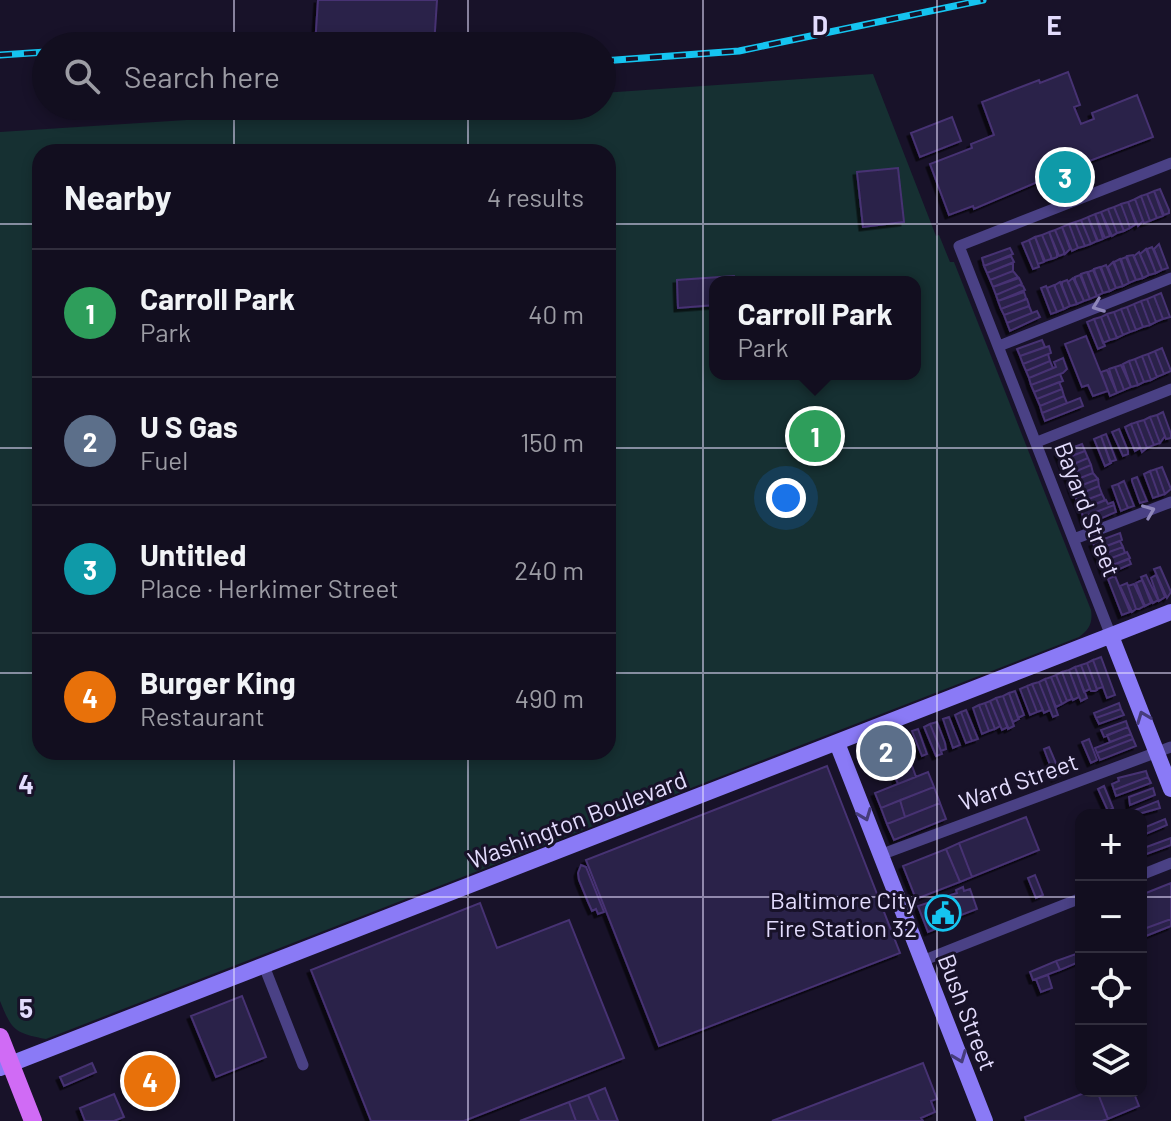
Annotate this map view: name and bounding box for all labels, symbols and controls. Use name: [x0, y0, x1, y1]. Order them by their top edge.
text: D: [812, 9, 828, 40]
text: E: [1046, 9, 1062, 40]
search box: [32, 32, 616, 120]
icon: search: [60, 54, 104, 98]
text: Search here: [124, 58, 280, 94]
pin: 3: [1039, 147, 1091, 207]
text: Nearby: [64, 176, 172, 217]
text: 4 results: [487, 181, 584, 212]
popup: [709, 276, 921, 380]
text: Carroll Park: [140, 280, 295, 316]
text: Carroll Park: [738, 295, 892, 331]
one-way arrow: [1092, 297, 1106, 313]
text: 1: [85, 298, 95, 329]
text: 40 m: [528, 298, 584, 329]
text: Park: [140, 316, 191, 347]
text: Park: [738, 331, 789, 362]
pin: 1: [789, 406, 841, 466]
text: U S Gas: [140, 408, 238, 444]
text: 2: [83, 426, 97, 457]
text: 150 m: [520, 426, 584, 457]
street label: Bayard Street: [1049, 437, 1127, 581]
text: Fuel: [140, 444, 188, 475]
your location: [766, 478, 806, 518]
one-way arrow: [1141, 504, 1155, 521]
text: Untitled: [140, 536, 246, 572]
text: 3: [83, 554, 97, 585]
text: 240 m: [514, 554, 584, 585]
text: Place · Herkimer Street: [140, 572, 399, 603]
text: Burger King: [140, 664, 296, 700]
text: 4: [82, 682, 98, 713]
text: 490 m: [515, 682, 584, 713]
text: Restaurant: [140, 700, 265, 731]
one-way arrow: [1136, 711, 1152, 725]
pin: 2: [860, 721, 912, 781]
street label: Ward Street: [955, 746, 1081, 816]
street label: Washington Boulevard: [464, 764, 690, 874]
text: 4: [18, 768, 34, 799]
one-way arrow: [855, 807, 872, 821]
map controls: [1075, 809, 1147, 1097]
button: +: [1075, 809, 1147, 881]
button: −: [1075, 881, 1147, 953]
place label: Baltimore City Fire Station 32: [765, 885, 917, 942]
public building icon: Baltimore City Fire Station 32: [924, 894, 962, 932]
street label: Bush Street: [933, 950, 1003, 1074]
button: locate: [1075, 953, 1147, 1025]
text: 5: [19, 992, 33, 1023]
button: layers: [1075, 1025, 1147, 1097]
one-way arrow: [950, 1049, 967, 1063]
pin: 4: [124, 1051, 176, 1111]

